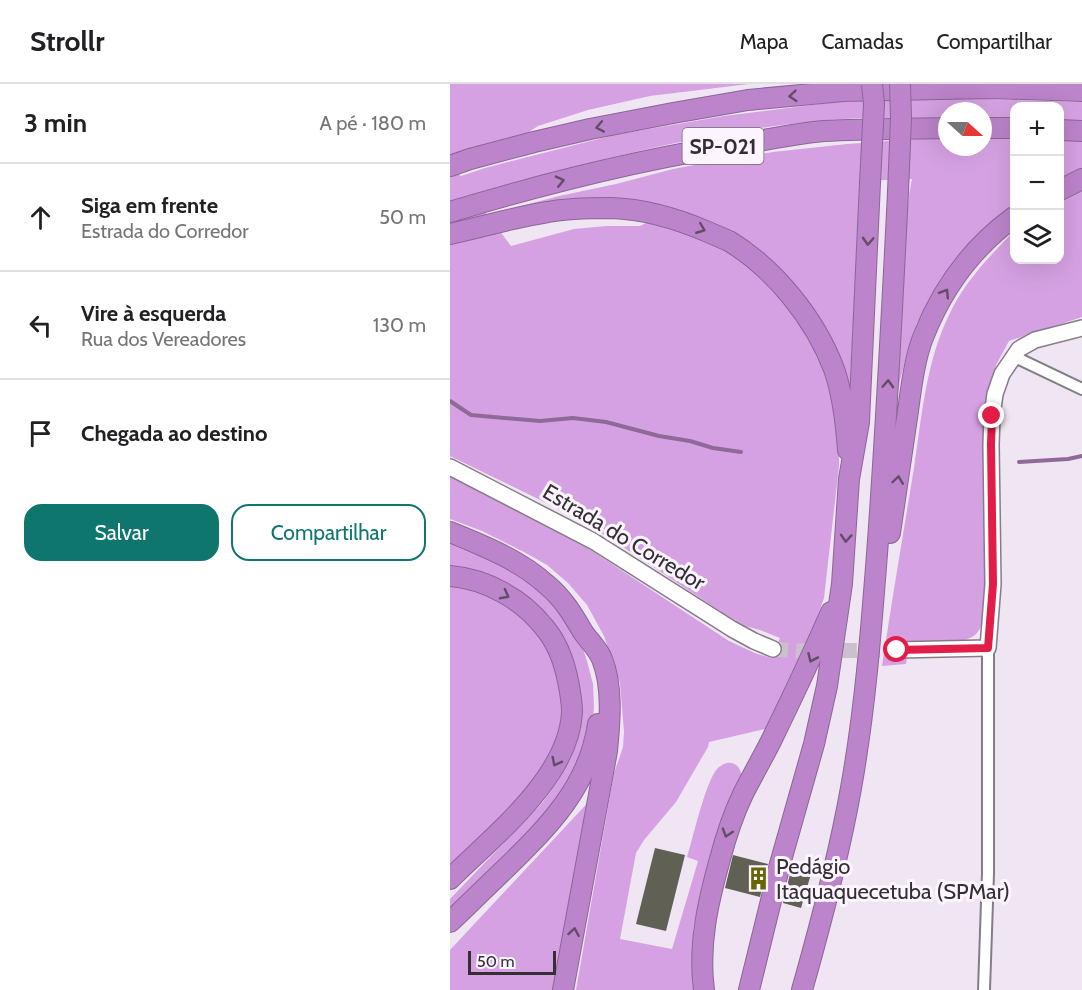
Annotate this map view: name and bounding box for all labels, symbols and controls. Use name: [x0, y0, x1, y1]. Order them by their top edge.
text: Strollr: [30, 24, 104, 58]
text: Mapa: [740, 29, 788, 54]
text: Camadas: [821, 29, 903, 54]
text: Compartilhar: [936, 29, 1052, 54]
one-way arrow: [788, 89, 797, 102]
north arrow: [938, 102, 992, 156]
map controls: [1010, 102, 1064, 264]
button: +: [1010, 102, 1064, 156]
text: 3 min: [24, 107, 87, 139]
text: A pé · 180 m: [319, 111, 426, 135]
one-way arrow: [596, 120, 606, 133]
road number: SP-021: [682, 128, 764, 164]
button: −: [1010, 156, 1064, 210]
one-way arrow: [555, 176, 565, 189]
text: Siga em frente: [81, 192, 218, 219]
icon: ahead: [24, 201, 57, 234]
text: 50 m: [379, 205, 426, 229]
button: layers: [1010, 210, 1064, 264]
text: Estrada do Corredor: [81, 219, 249, 243]
one-way arrow: [695, 222, 706, 234]
one-way arrow: [861, 237, 874, 246]
one-way arrow: [937, 289, 949, 299]
text: Vire à esquerda: [81, 300, 226, 327]
icon: left: [24, 309, 57, 342]
text: 130 m: [373, 313, 426, 337]
text: Rua dos Vereadores: [81, 327, 246, 351]
one-way arrow: [882, 380, 895, 389]
route end: [978, 402, 1004, 428]
icon: arrive: [24, 417, 57, 450]
text: Chegada ao destino: [81, 420, 267, 447]
one-way arrow: [891, 476, 903, 485]
street label: Estrada do Corredor: [538, 478, 710, 596]
button: Salvar: [24, 504, 219, 561]
button: Compartilhar: [231, 504, 426, 561]
one-way arrow: [839, 533, 852, 542]
one-way arrow: [499, 587, 510, 599]
route start: [883, 636, 909, 662]
one-way arrow: [807, 651, 819, 662]
one-way arrow: [552, 755, 563, 766]
one-way arrow: [722, 827, 734, 838]
place label: Pedágio Itaquaquecetuba (SPMar): [776, 853, 1010, 905]
building icon: Pedágio Itaquaquecetuba (SPMar): [745, 866, 771, 892]
one-way arrow: [567, 928, 580, 938]
scale bar: [468, 948, 556, 976]
text: 50 m: [477, 952, 514, 971]

